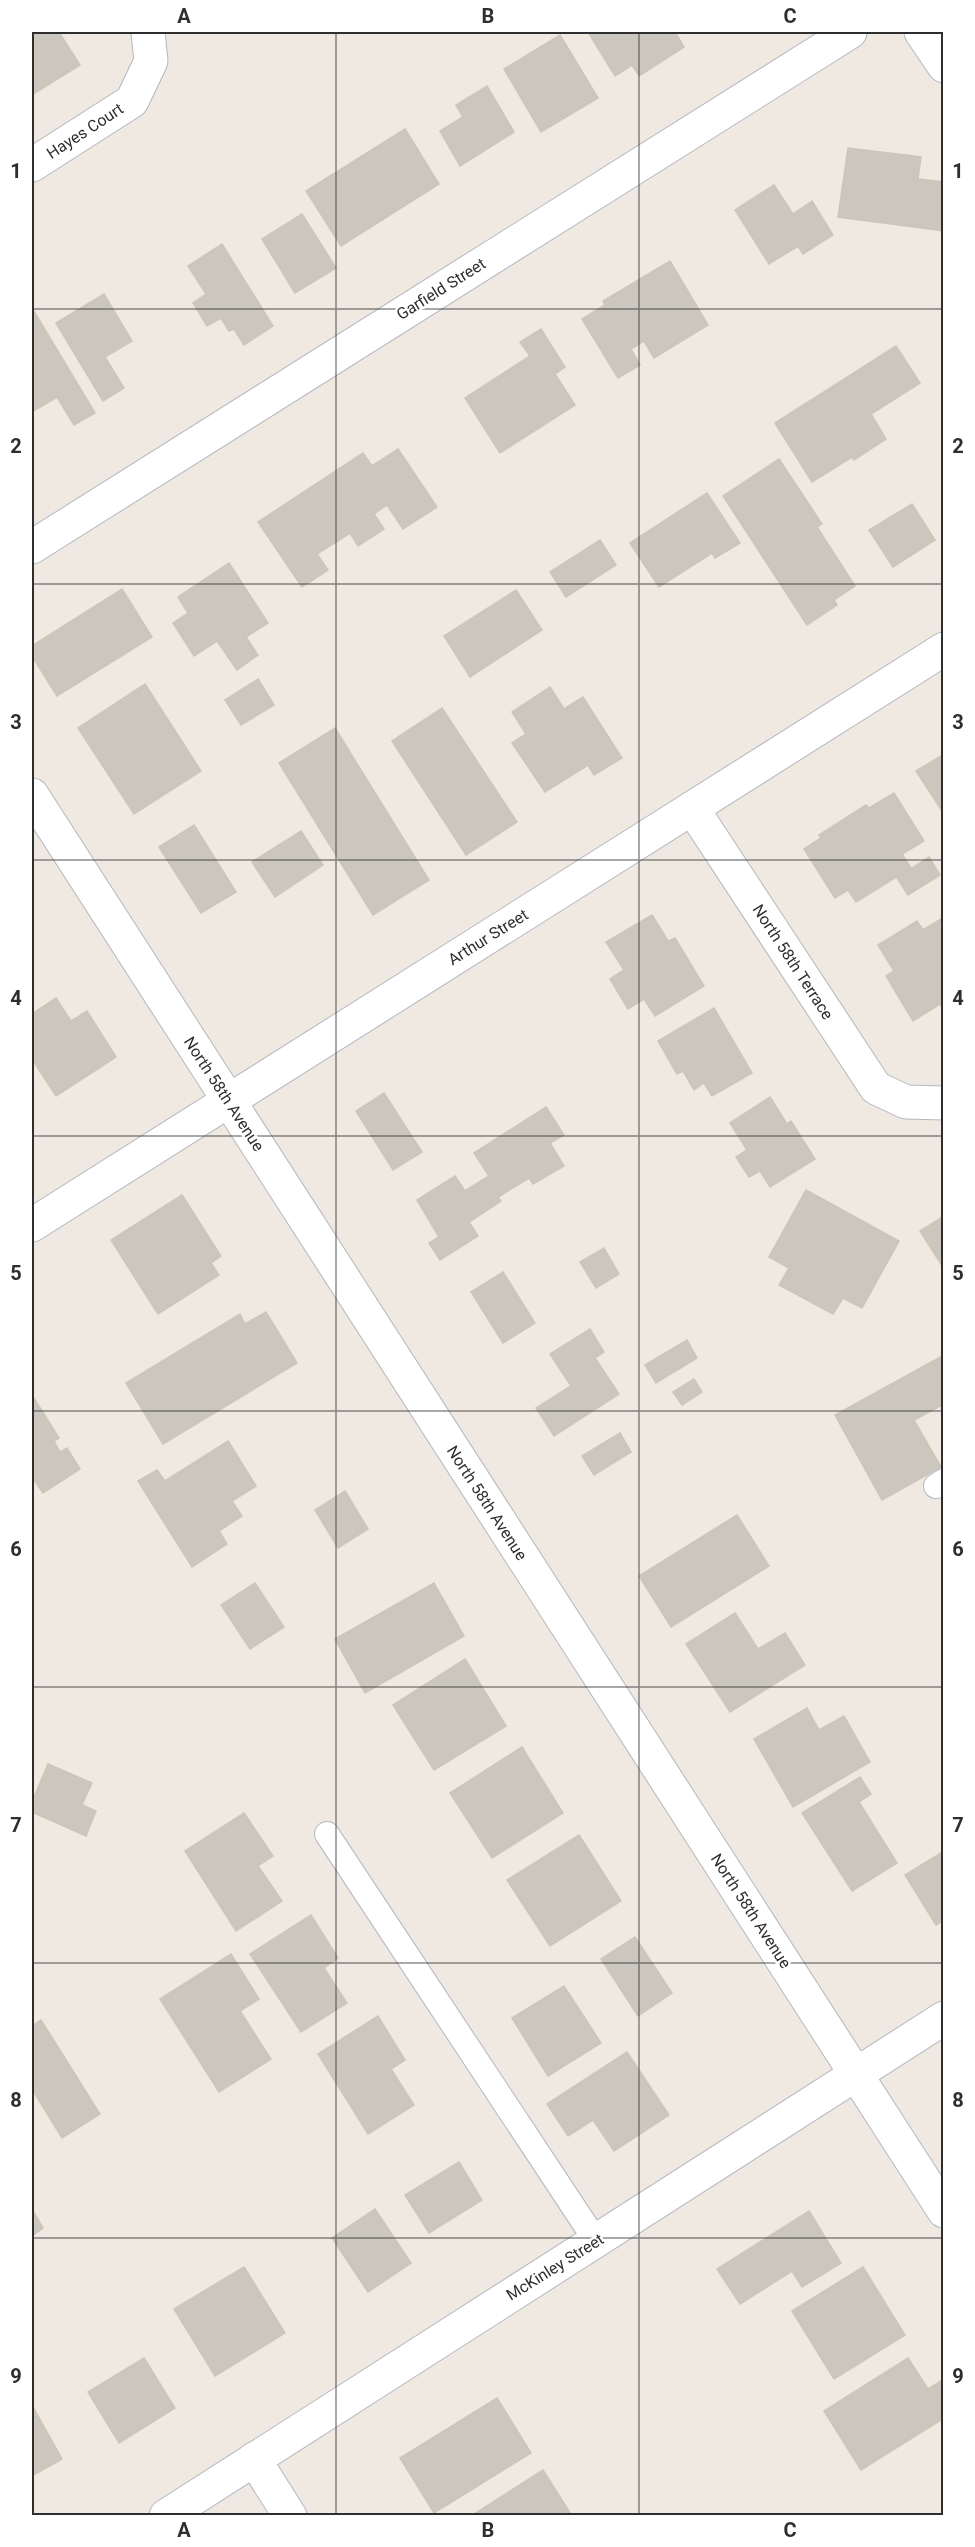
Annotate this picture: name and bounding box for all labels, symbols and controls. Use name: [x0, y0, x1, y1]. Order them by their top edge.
text: A: [177, 4, 191, 28]
text: B: [482, 4, 494, 28]
text: C: [783, 4, 797, 28]
street label: Hayes Court: [43, 99, 127, 163]
text: 1: [10, 159, 22, 183]
text: 1: [952, 159, 964, 183]
street label: Garfield Street: [393, 254, 489, 324]
text: 2: [10, 434, 22, 458]
text: 2: [952, 434, 964, 458]
text: 3: [10, 710, 22, 734]
text: 3: [952, 710, 964, 734]
street label: North 58th Terrace: [749, 901, 837, 1023]
street label: Arthur Street: [444, 905, 532, 969]
text: 4: [10, 986, 22, 1010]
text: 4: [952, 986, 964, 1010]
street label: North 58th Avenue: [180, 1033, 268, 1155]
text: 5: [10, 1261, 22, 1285]
text: 5: [952, 1261, 964, 1285]
street label: North 58th Avenue: [443, 1442, 531, 1564]
text: 6: [10, 1537, 22, 1561]
text: 6: [952, 1537, 964, 1561]
text: 7: [10, 1813, 22, 1837]
text: 7: [952, 1813, 964, 1837]
street label: North 58th Avenue: [707, 1850, 795, 1972]
text: 8: [10, 2088, 22, 2112]
text: 8: [952, 2088, 964, 2112]
street label: McKinley Street: [503, 2229, 607, 2305]
text: 9: [10, 2364, 22, 2388]
text: 9: [952, 2364, 964, 2388]
text: A: [177, 2518, 191, 2542]
text: B: [482, 2518, 494, 2542]
text: C: [783, 2518, 797, 2542]

